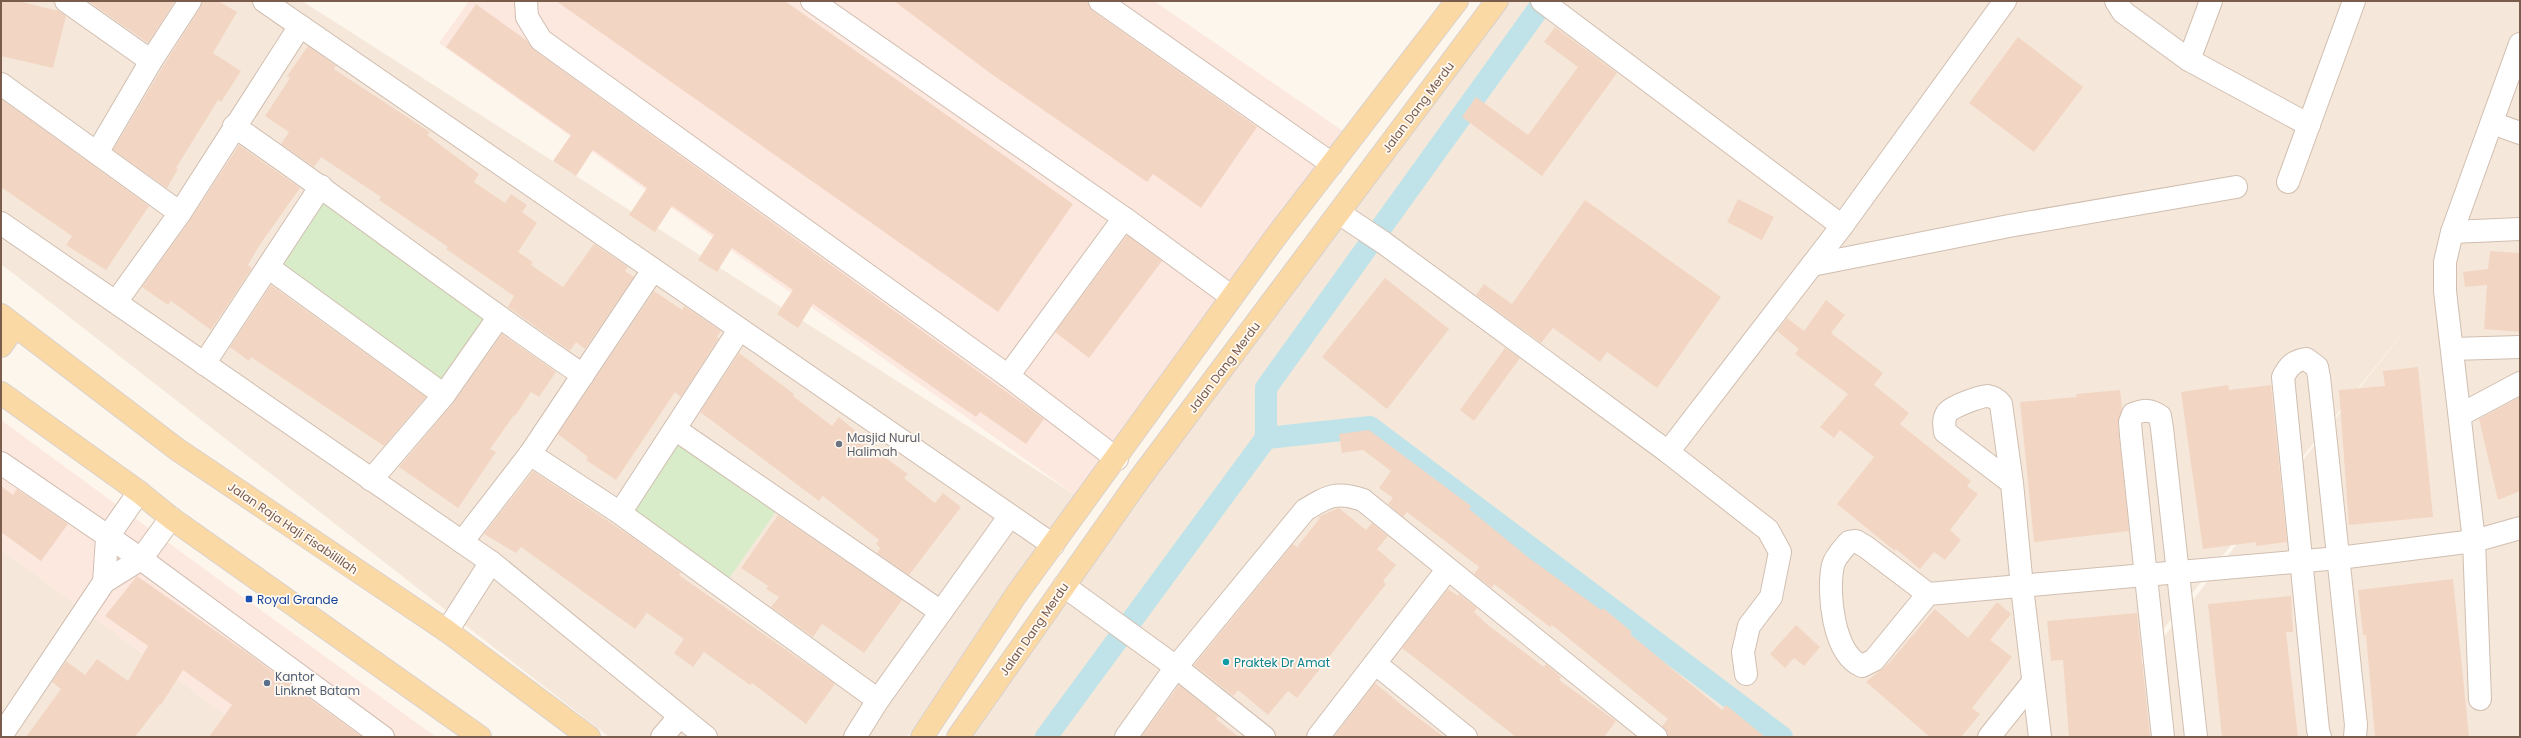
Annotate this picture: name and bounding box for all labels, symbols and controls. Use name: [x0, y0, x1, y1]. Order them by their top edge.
street label: Jalan Dang Merdu: [1378, 58, 1458, 156]
street label: Jalan Dang Merdu: [1184, 318, 1264, 416]
place label: Masjid Nurul Halimah: [847, 429, 920, 460]
marker: Masjid Nurul Halimah: [834, 439, 844, 449]
street label: Jalan Raja Haji Fisabilillah: [225, 478, 361, 578]
street label: Jalan Dang Merdu: [995, 579, 1073, 679]
place label: Royal Grande: [257, 591, 338, 608]
marker: Royal Grande: [244, 594, 254, 604]
place label: Praktek Dr Amat: [1234, 654, 1330, 671]
marker: Praktek Dr Amat: [1221, 657, 1231, 667]
place label: Kantor Linknet Batam: [275, 668, 360, 699]
marker: Kantor Linknet Batam: [262, 678, 272, 688]

